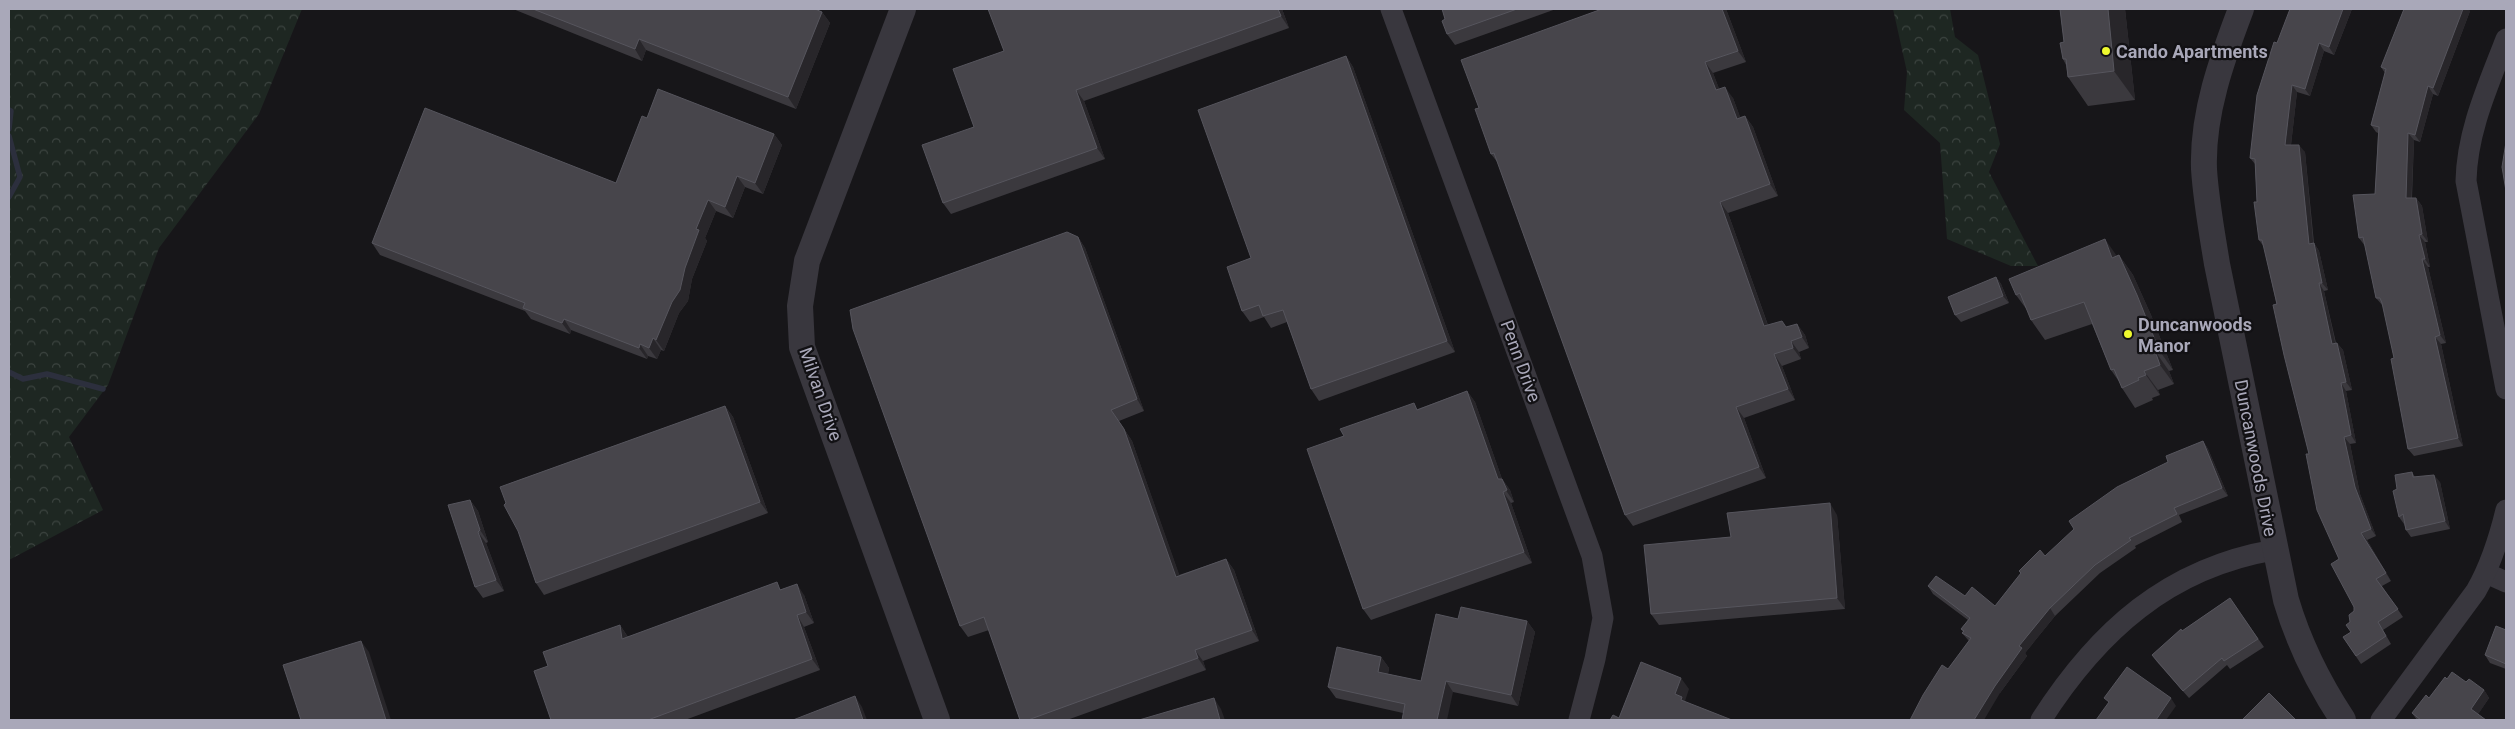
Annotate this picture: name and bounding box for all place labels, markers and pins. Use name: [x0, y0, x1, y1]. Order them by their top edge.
place label: Cando Apartments: [2116, 41, 2268, 62]
marker: Cando Apartments: [2100, 45, 2112, 57]
place label: Duncanwoods Manor: [2138, 314, 2252, 356]
marker: Duncanwoods Manor: [2122, 328, 2134, 340]

